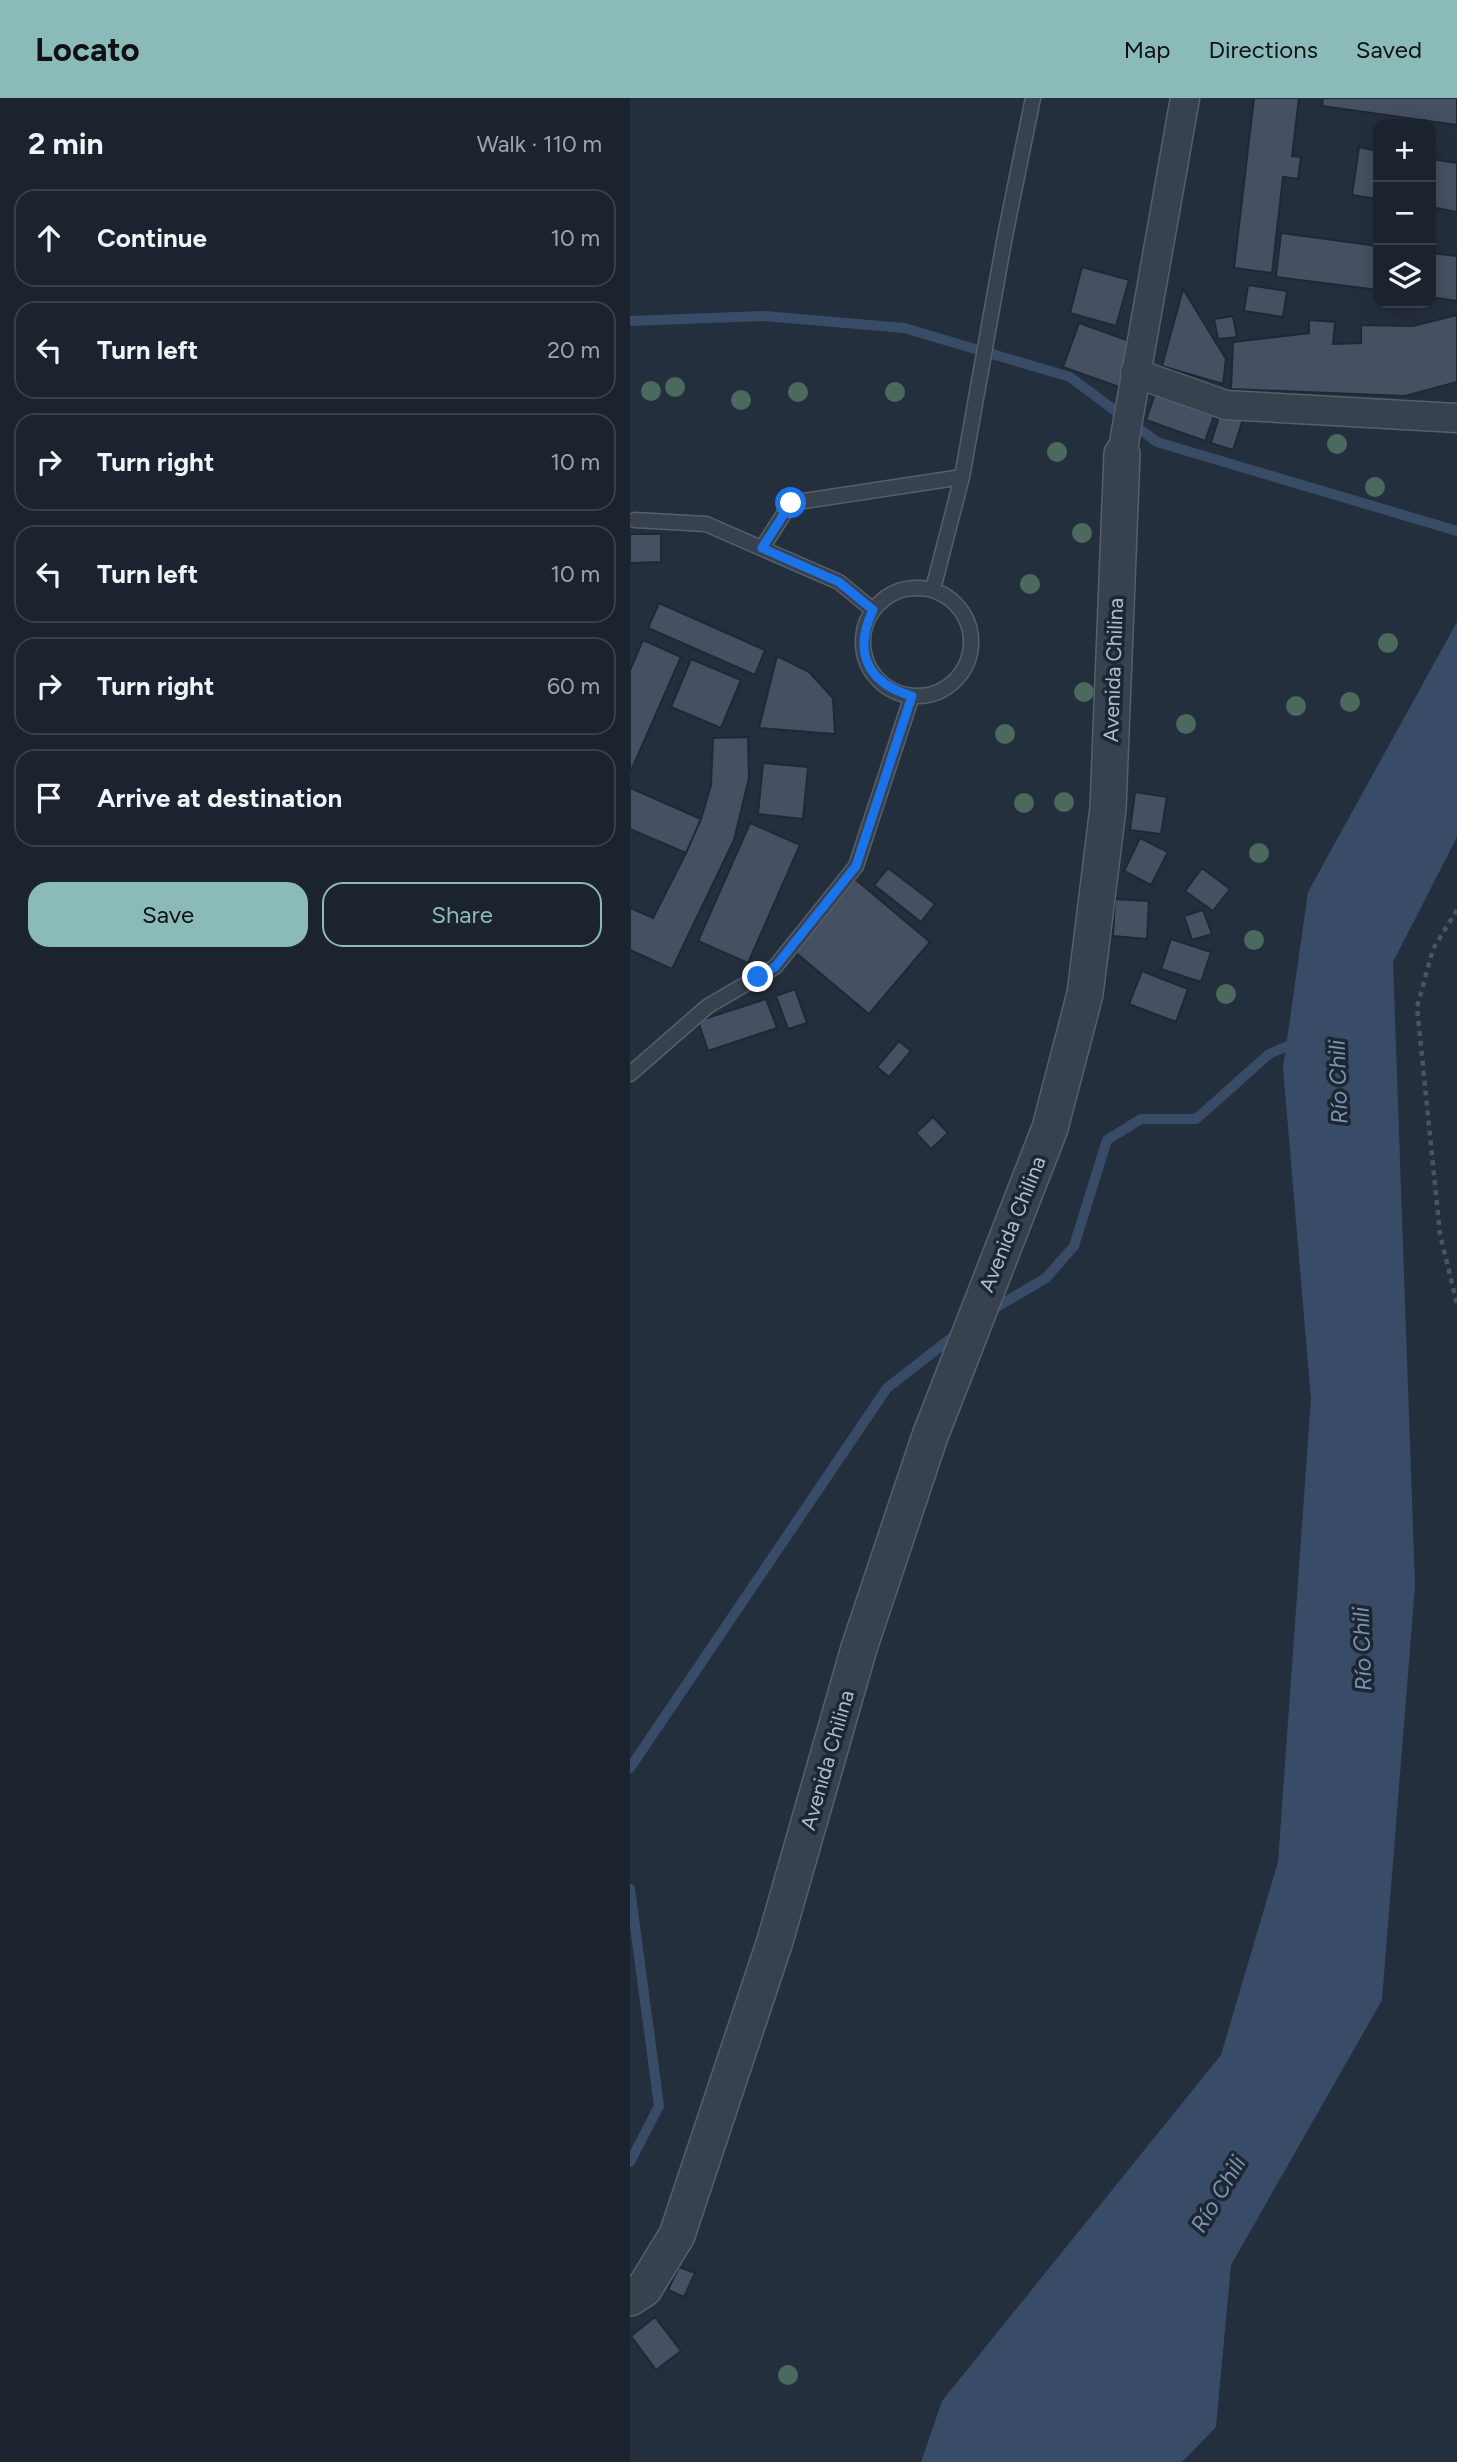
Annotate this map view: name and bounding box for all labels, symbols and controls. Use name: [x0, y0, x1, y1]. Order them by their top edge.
text: Locato: [35, 30, 140, 69]
text: Map: [1124, 35, 1170, 64]
text: Directions: [1208, 35, 1318, 64]
text: Saved: [1356, 35, 1422, 64]
map controls: [1373, 119, 1436, 308]
button: +: [1373, 119, 1436, 182]
text: 2 min: [28, 125, 104, 162]
text: Walk · 110 m: [477, 130, 602, 158]
button: −: [1373, 182, 1436, 245]
icon: ahead: [30, 219, 68, 257]
text: Continue: [97, 222, 207, 254]
text: 10 m: [551, 224, 600, 252]
button: layers: [1373, 245, 1436, 308]
icon: left: [30, 331, 68, 369]
text: Turn left: [97, 334, 198, 366]
text: 20 m: [547, 336, 600, 364]
icon: right: [30, 443, 68, 481]
text: Turn right: [97, 446, 214, 478]
text: 10 m: [551, 448, 600, 476]
route start: [775, 487, 806, 518]
icon: left: [30, 555, 68, 593]
text: Turn left: [97, 558, 198, 590]
text: 10 m: [551, 560, 600, 588]
street label: Avenida Chilina: [1098, 597, 1128, 743]
icon: right: [30, 667, 68, 705]
text: Turn right: [97, 670, 214, 702]
text: 60 m: [547, 672, 600, 700]
icon: arrive: [30, 779, 68, 817]
text: Arrive at destination: [97, 782, 342, 814]
button: Save: [28, 882, 308, 947]
button: Share: [322, 882, 602, 947]
route end: [742, 961, 773, 992]
water label: Río Chili: [1323, 1039, 1353, 1125]
street label: Avenida Chilina: [973, 1152, 1051, 1296]
water label: Río Chili: [1347, 1606, 1377, 1692]
street label: Avenida Chilina: [795, 1687, 859, 1833]
water label: Río Chili: [1184, 2150, 1252, 2237]

